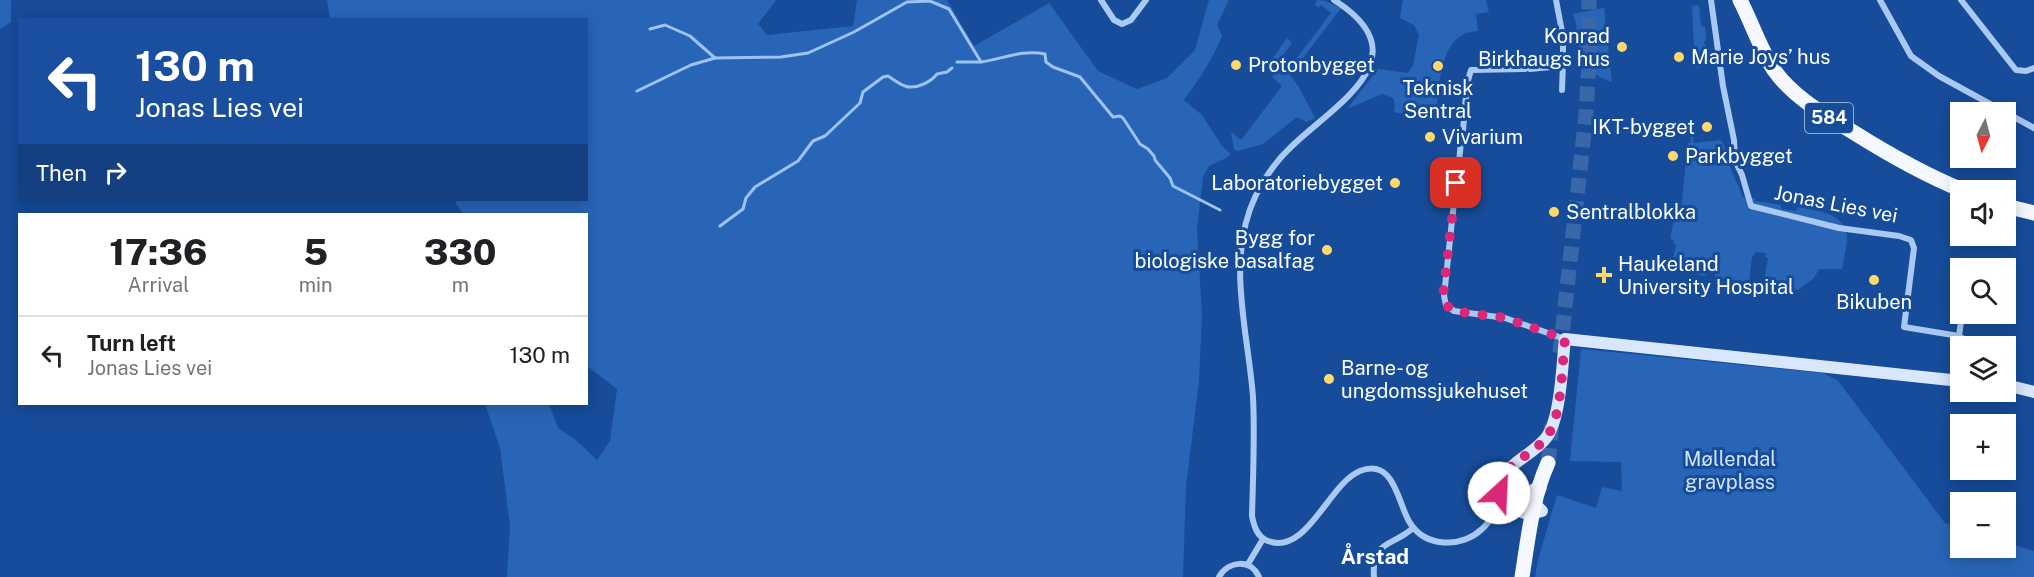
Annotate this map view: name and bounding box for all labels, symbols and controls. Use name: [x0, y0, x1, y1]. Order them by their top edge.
place label: Konrad Birkhaugs hus: [1478, 24, 1610, 71]
marker: Konrad Birkhaugs hus: [1615, 40, 1629, 54]
text: 130 m: [135, 41, 255, 90]
icon: left: [36, 42, 114, 120]
place label: Marie Joys’ hus: [1691, 45, 1830, 69]
marker: Marie Joys’ hus: [1672, 50, 1686, 64]
place label: Protonbygget: [1248, 53, 1375, 77]
marker: Protonbygget: [1229, 58, 1243, 72]
marker: Teknisk Sentral: [1431, 59, 1445, 73]
place label: Teknisk Sentral: [1403, 76, 1473, 123]
text: Jonas Lies vei: [135, 91, 304, 123]
north arrow: [1950, 102, 2016, 168]
map controls: [1950, 102, 2016, 558]
road number: 584: [1805, 103, 1853, 133]
place label: IKT-bygget: [1592, 115, 1695, 139]
marker: IKT-bygget: [1700, 120, 1714, 134]
place label: Vivarium: [1442, 125, 1523, 149]
marker: Vivarium: [1423, 130, 1437, 144]
place label: Parkbygget: [1685, 144, 1793, 168]
marker: Parkbygget: [1666, 149, 1680, 163]
icon: right: [99, 156, 132, 189]
pin: [1430, 157, 1481, 208]
text: Then: [36, 160, 87, 186]
icon: arrive: [1439, 166, 1472, 199]
place label: Laboratoriebygget: [1211, 171, 1383, 195]
marker: Laboratoriebygget: [1388, 176, 1402, 190]
street label: Jonas Lies vei: [1772, 180, 1900, 228]
button: sound: [1950, 180, 2016, 246]
place label: Sentralblokka: [1566, 200, 1696, 224]
marker: Sentralblokka: [1547, 205, 1561, 219]
place label: Bygg for biologiske basalfag: [1135, 226, 1315, 273]
text: 17:36: [109, 231, 207, 273]
text: 5: [303, 231, 328, 273]
text: 330: [424, 231, 497, 273]
marker: Bygg for biologiske basalfag: [1320, 243, 1334, 257]
place label: Haukeland University Hospital: [1618, 252, 1794, 299]
button: search: [1950, 258, 2016, 324]
marker: Haukeland University Hospital: [1595, 266, 1613, 284]
text: Arrival: [127, 273, 189, 297]
text: min: [299, 273, 333, 297]
text: m: [452, 273, 469, 297]
marker: Bikuben: [1867, 273, 1881, 287]
place label: Bikuben: [1836, 290, 1912, 314]
text: Turn left: [87, 330, 176, 356]
button: layers: [1950, 336, 2016, 402]
icon: left: [36, 339, 69, 372]
text: 130 m: [509, 342, 570, 368]
text: Jonas Lies vei: [87, 356, 212, 380]
place label: Barne- og ungdomssjukehuset: [1341, 356, 1528, 403]
marker: Barne- og ungdomssjukehuset: [1322, 372, 1336, 386]
button: +: [1950, 414, 2016, 480]
park label: Møllendal gravplass: [1684, 447, 1776, 494]
position arrow: [1467, 461, 1531, 525]
button: −: [1950, 492, 2016, 558]
district label: Årstad: [1341, 542, 1409, 569]

